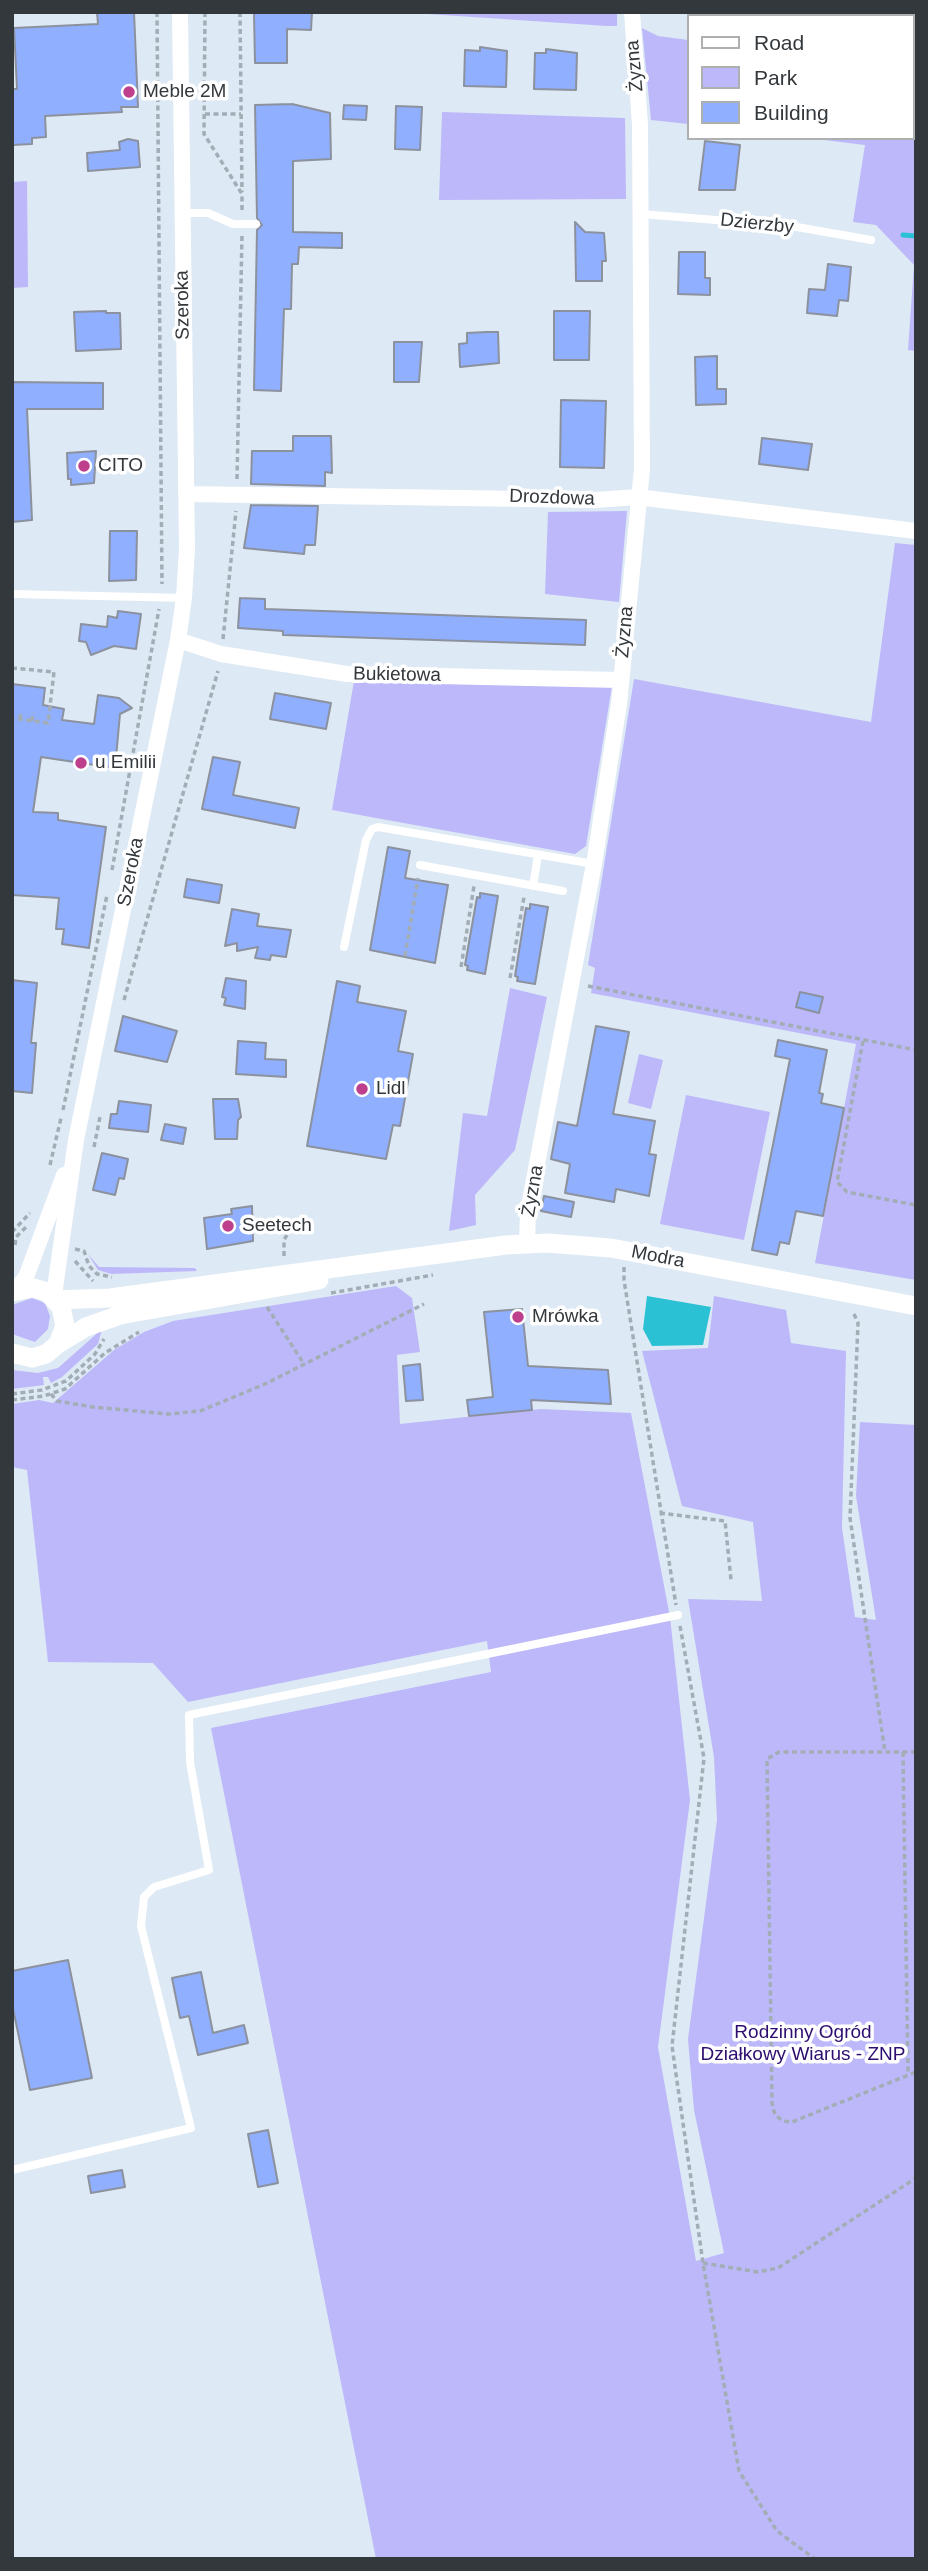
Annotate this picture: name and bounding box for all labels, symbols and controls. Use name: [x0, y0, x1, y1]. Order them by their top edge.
legend: [687, 14, 914, 140]
text: Road: [754, 31, 804, 54]
street label: Żyzna: [621, 39, 649, 93]
text: Park: [754, 66, 797, 89]
place label: Meble 2M: [143, 81, 226, 103]
marker: Meble 2M: [121, 84, 137, 100]
text: Building: [754, 101, 829, 124]
street label: Dzierzby: [719, 209, 795, 239]
street label: Szeroka: [171, 270, 195, 340]
place label: CITO: [98, 455, 143, 477]
marker: CITO: [76, 458, 92, 474]
street label: Drozdowa: [509, 485, 595, 511]
street label: Żyzna: [611, 605, 639, 659]
street label: Bukietowa: [353, 663, 441, 687]
place label: u Emilii: [95, 752, 156, 774]
marker: u Emilii: [73, 755, 89, 771]
street label: Szeroka: [113, 836, 149, 908]
place label: Lidl: [376, 1078, 406, 1100]
marker: Lidl: [354, 1081, 370, 1097]
street label: Żyzna: [517, 1164, 549, 1218]
place label: Seetech: [242, 1215, 312, 1237]
marker: Seetech: [220, 1218, 236, 1234]
street label: Modra: [629, 1241, 687, 1273]
place label: Mrówka: [532, 1306, 599, 1328]
marker: Mrówka: [510, 1309, 526, 1325]
park label: Rodzinny Ogród Działkowy Wiarus - ZNP: [701, 2022, 905, 2066]

